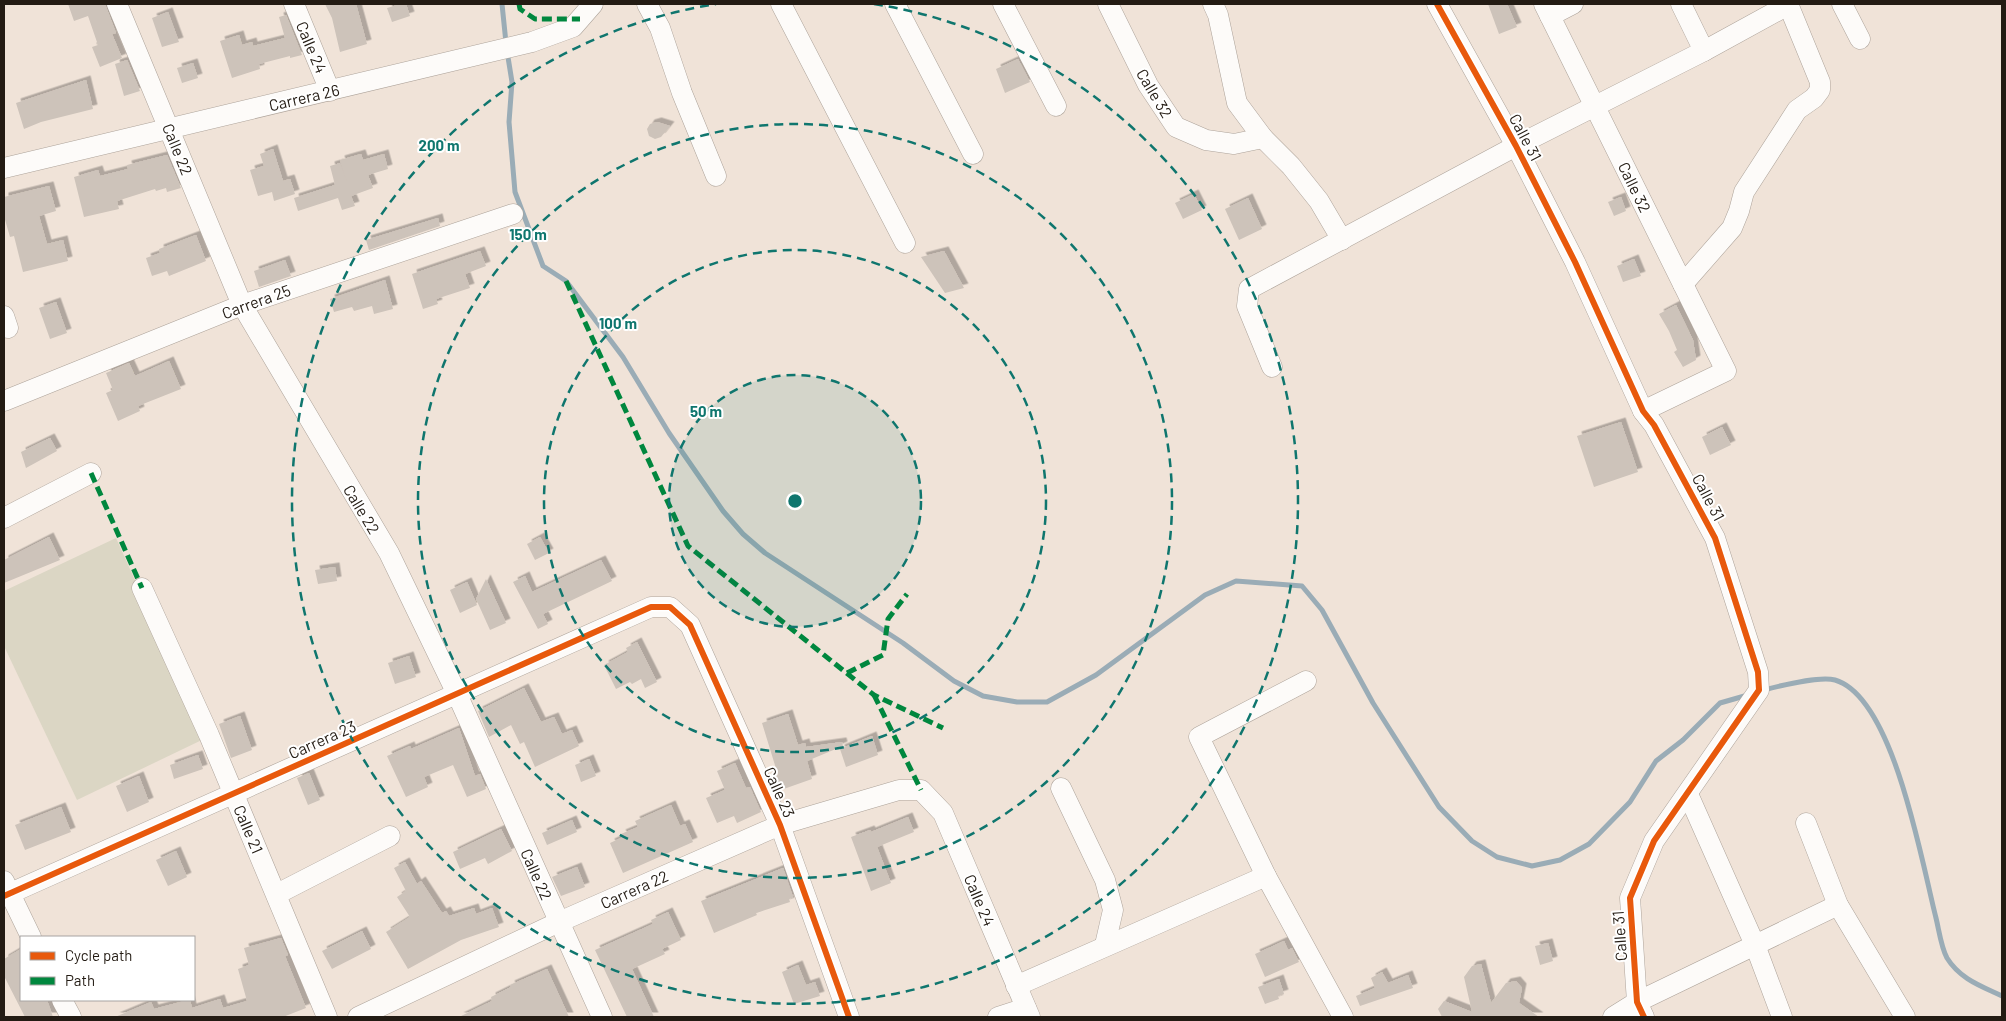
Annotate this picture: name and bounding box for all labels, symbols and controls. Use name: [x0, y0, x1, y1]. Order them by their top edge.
street label: Calle 24: [293, 18, 331, 76]
street label: Calle 32: [1133, 65, 1177, 121]
street label: Carrera 26: [267, 80, 341, 114]
street label: Calle 31: [1506, 110, 1546, 164]
street label: Calle 22: [159, 120, 197, 178]
text: 200 m: [418, 136, 460, 154]
street label: Calle 32: [1615, 159, 1655, 215]
text: 150 m: [509, 225, 547, 243]
street label: Carrera 25: [219, 280, 293, 322]
text: 100 m: [599, 314, 637, 332]
text: 50 m: [690, 402, 722, 420]
street label: Calle 31: [1689, 470, 1729, 524]
street label: Calle 22: [340, 481, 384, 537]
centre of rings: [786, 492, 804, 510]
street label: Carrera 23: [285, 716, 359, 762]
street label: Calle 23: [760, 764, 800, 820]
street label: Calle 21: [230, 802, 268, 856]
street label: Calle 22: [517, 845, 557, 903]
street label: Carrera 22: [597, 866, 671, 912]
street label: Calle 24: [961, 871, 999, 929]
street label: Calle 31: [1608, 910, 1630, 962]
legend: [20, 936, 195, 1001]
text: Cycle path: [65, 946, 132, 964]
text: Path: [65, 971, 95, 989]

